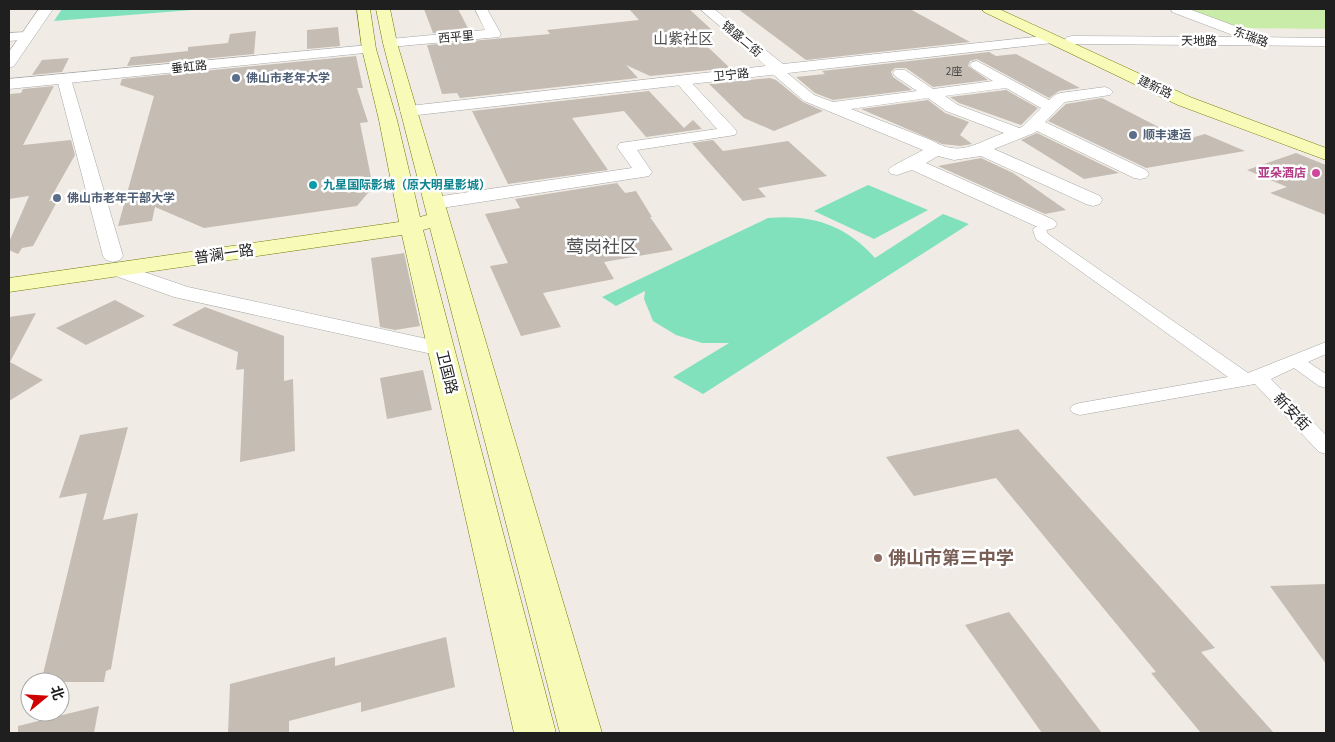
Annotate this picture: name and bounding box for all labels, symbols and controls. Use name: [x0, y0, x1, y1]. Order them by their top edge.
street label: 锦盛二街: [718, 17, 766, 61]
street label: 东瑞路: [1231, 23, 1271, 52]
street label: 西平里: [437, 27, 475, 48]
district label: 山紫社区: [653, 29, 713, 50]
street label: 天地路: [1181, 33, 1217, 50]
street label: 垂虹路: [170, 57, 208, 78]
house number: 2座: [946, 64, 962, 79]
street label: 卫宁路: [712, 65, 750, 86]
place label: 佛山市老年大学: [246, 70, 330, 87]
marker: 佛山市老年大学: [230, 72, 242, 84]
street label: 建新路: [1135, 72, 1175, 103]
place label: 顺丰速运: [1143, 127, 1191, 144]
marker: 顺丰速运: [1127, 129, 1139, 141]
place label: 亚朵酒店: [1258, 165, 1306, 182]
marker: 亚朵酒店: [1310, 167, 1322, 179]
place label: 九星国际影城（原大明星影城）: [323, 177, 491, 194]
marker: 九星国际影城（原大明星影城）: [307, 179, 319, 191]
place label: 佛山市老年干部大学: [67, 190, 175, 207]
marker: 佛山市老年干部大学: [51, 192, 63, 204]
district label: 莺岗社区: [566, 235, 638, 260]
street label: 普澜一路: [193, 240, 255, 269]
street label: 卫国路: [431, 348, 462, 397]
street label: 新安街: [1268, 389, 1315, 436]
place label: 佛山市第三中学: [888, 546, 1014, 571]
marker: 佛山市第三中学: [872, 552, 884, 564]
north arrow: [20, 672, 70, 722]
text: 北: [45, 684, 68, 703]

